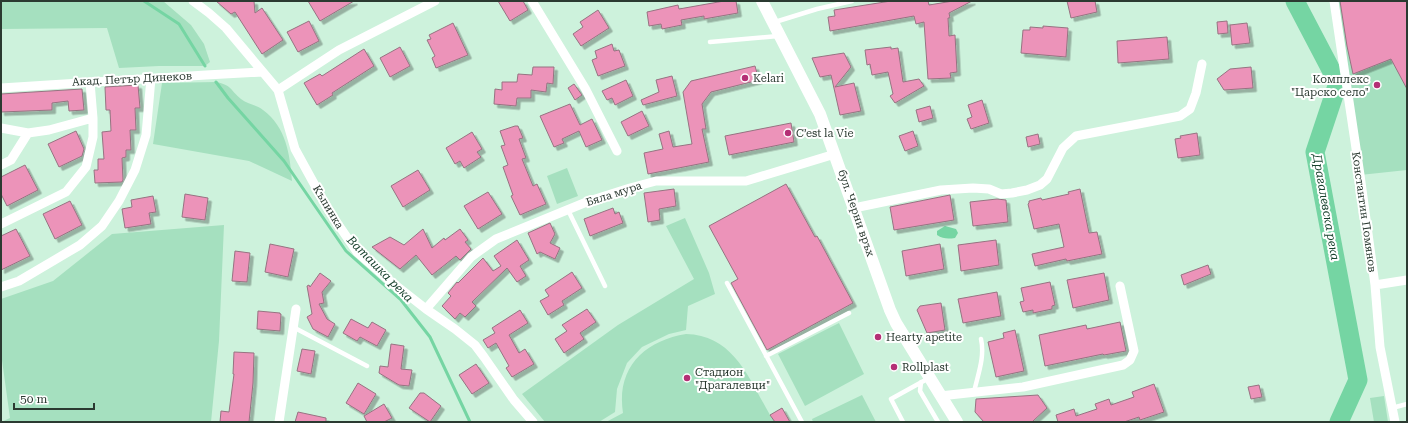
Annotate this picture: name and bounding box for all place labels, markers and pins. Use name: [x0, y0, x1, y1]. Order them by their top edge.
place label: Kelari: [753, 72, 785, 85]
marker: Kelari: [740, 73, 750, 83]
place label: Комплекс "Царско село": [1291, 73, 1369, 99]
marker: Комплекс "Царско село": [1372, 80, 1382, 90]
place label: C’est la Vie: [796, 127, 853, 140]
marker: C’est la Vie: [783, 128, 793, 138]
place label: Hearty apetite: [886, 331, 962, 344]
marker: Hearty apetite: [873, 332, 883, 342]
place label: Rollplast: [902, 361, 949, 374]
marker: Rollplast: [889, 362, 899, 372]
place label: Стадион "Драгалевци": [695, 366, 770, 392]
marker: Стадион "Драгалевци": [682, 373, 692, 383]

